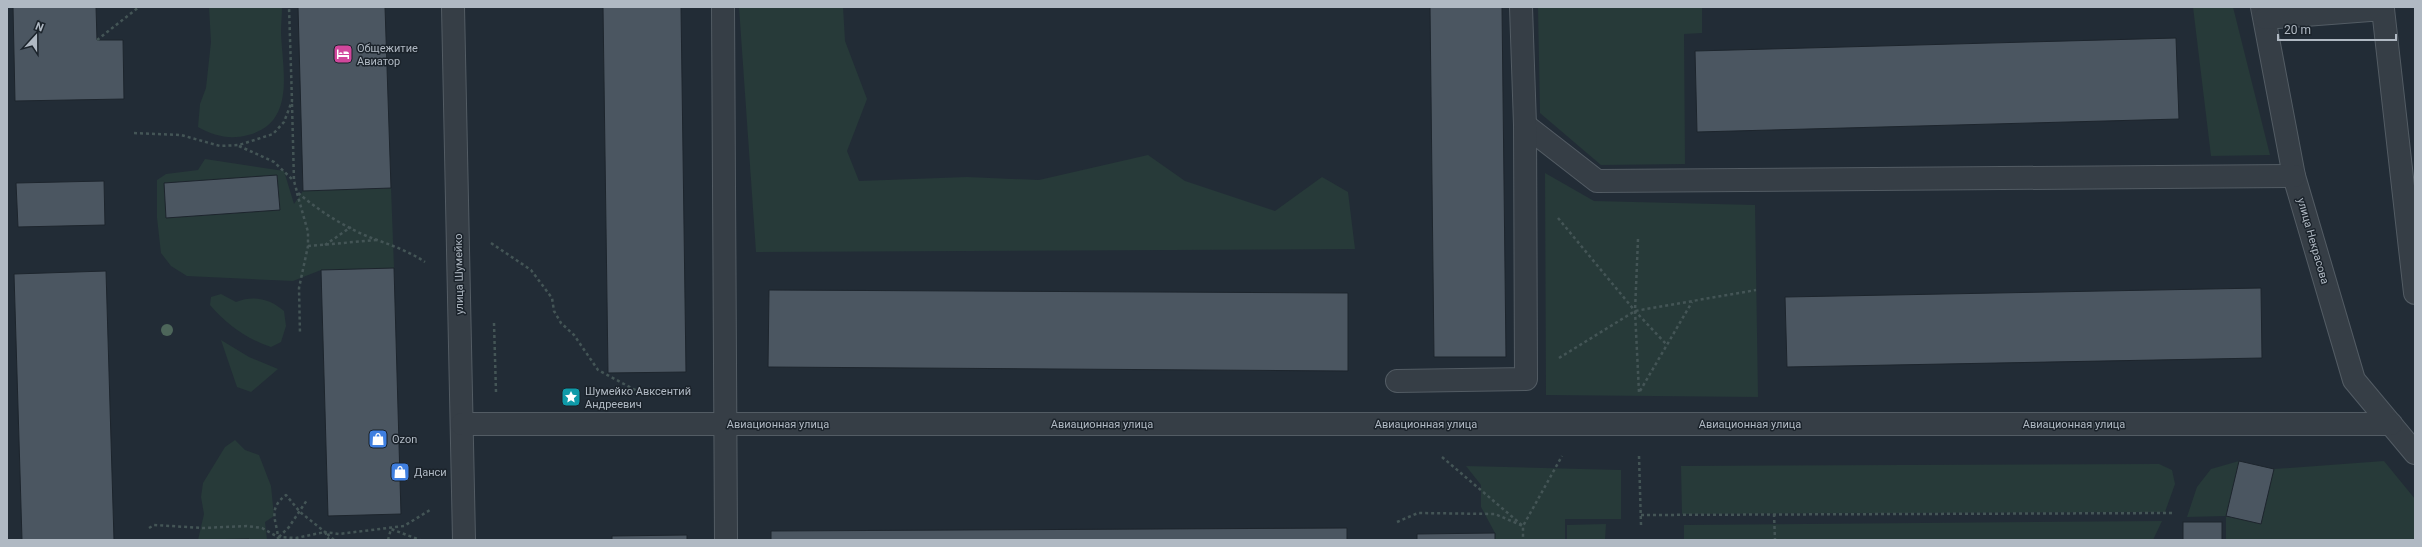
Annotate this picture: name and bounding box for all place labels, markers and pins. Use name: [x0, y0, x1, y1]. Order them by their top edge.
place label: Общежитие Авиатор: [357, 42, 418, 68]
hotel icon: Общежитие Авиатор: [332, 43, 354, 65]
place label: Шумейко Авксентий Андреевич: [585, 385, 691, 411]
place icon: Шумейко Авксентий Андреевич: [560, 386, 582, 408]
shop icon: Ozon: [367, 428, 389, 450]
place label: Ozon: [392, 433, 417, 446]
shop icon: Данси: [389, 461, 411, 483]
place label: Данси: [414, 466, 447, 479]

